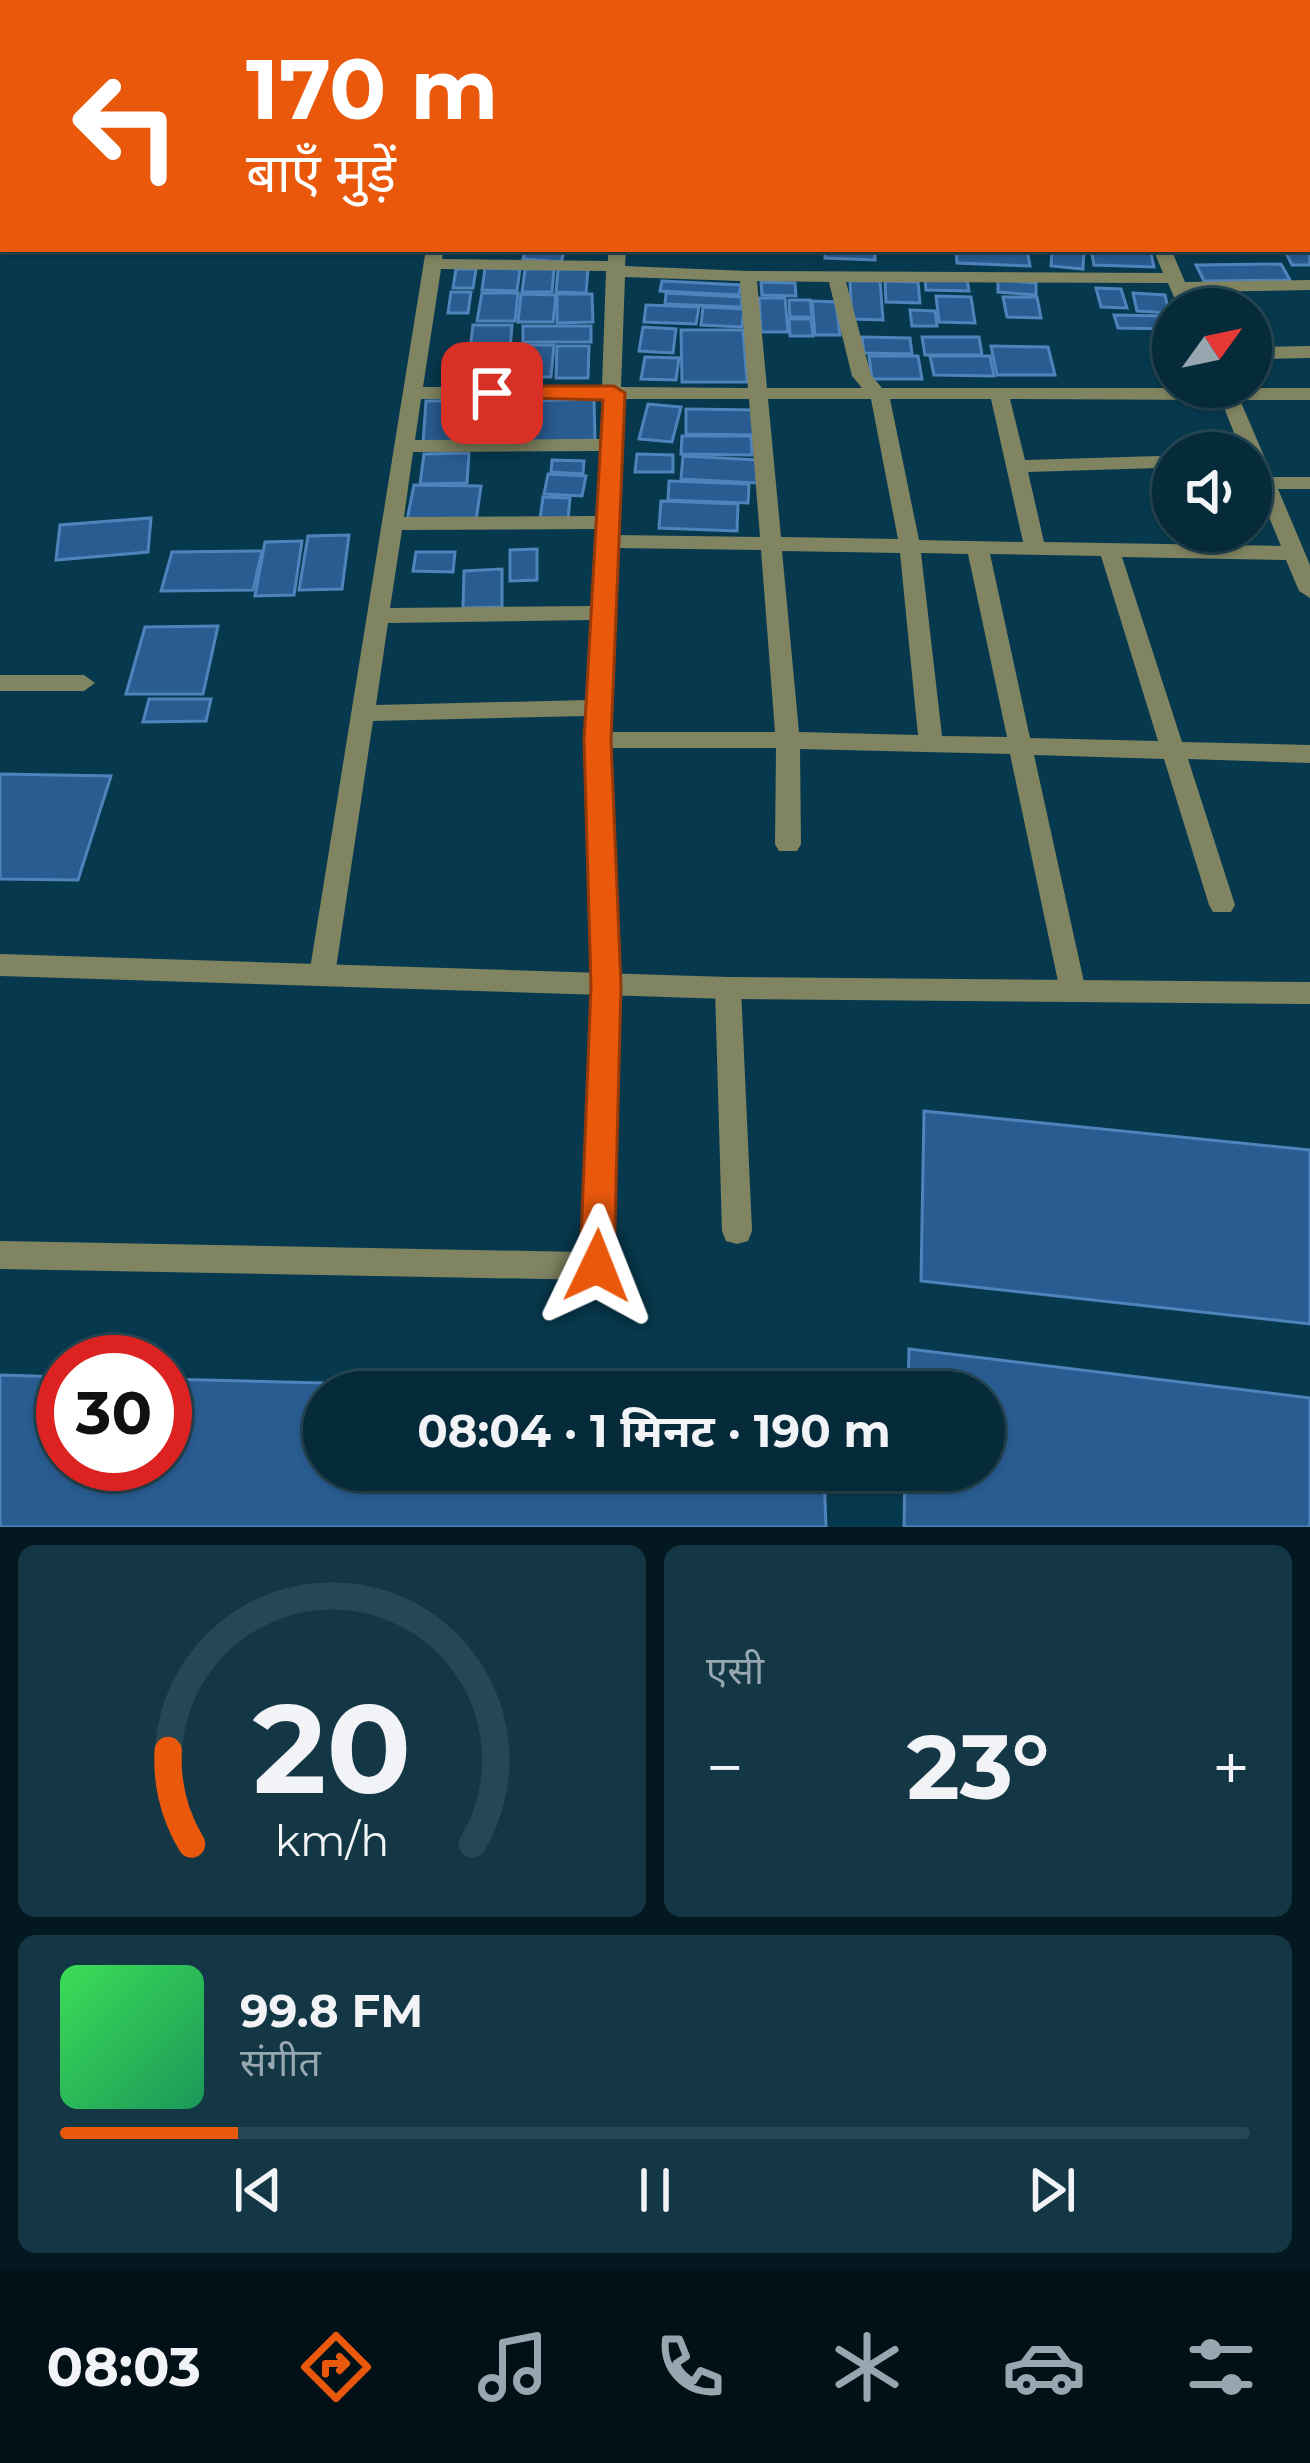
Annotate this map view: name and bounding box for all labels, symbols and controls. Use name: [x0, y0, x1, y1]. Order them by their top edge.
text: 170 m: [246, 38, 498, 140]
icon: left: [48, 48, 204, 204]
text: बाएँ मुड़ें: [246, 140, 396, 206]
north arrow: [1152, 288, 1272, 408]
map controls: [1152, 288, 1272, 552]
pin: [441, 342, 543, 444]
icon: arrive: [459, 360, 525, 426]
button: sound: [1152, 432, 1272, 552]
position arrow: [534, 1203, 660, 1329]
speed limit sign: 30: [36, 1335, 192, 1491]
text: 08:04 · 1 मिनट · 190 m: [417, 1403, 891, 1458]
text: एसी: [706, 1646, 764, 1694]
text: 20: [253, 1672, 411, 1824]
text: 23°: [907, 1712, 1049, 1822]
text: −: [706, 1727, 744, 1808]
text: +: [1212, 1727, 1250, 1808]
text: km/h: [275, 1814, 389, 1867]
text: 99.8 FM: [240, 1983, 423, 2038]
text: संगीत: [240, 2038, 321, 2086]
icon: previous: [225, 2157, 291, 2223]
icon: pause: [622, 2157, 688, 2223]
icon: next: [1019, 2157, 1085, 2223]
icon: directions: [294, 2325, 378, 2409]
icon: music: [471, 2325, 555, 2409]
icon: phone: [648, 2325, 732, 2409]
icon: climate: [825, 2325, 909, 2409]
icon: car: [1002, 2325, 1086, 2409]
icon: filters: [1179, 2325, 1263, 2409]
text: 08:03: [47, 2334, 201, 2400]

